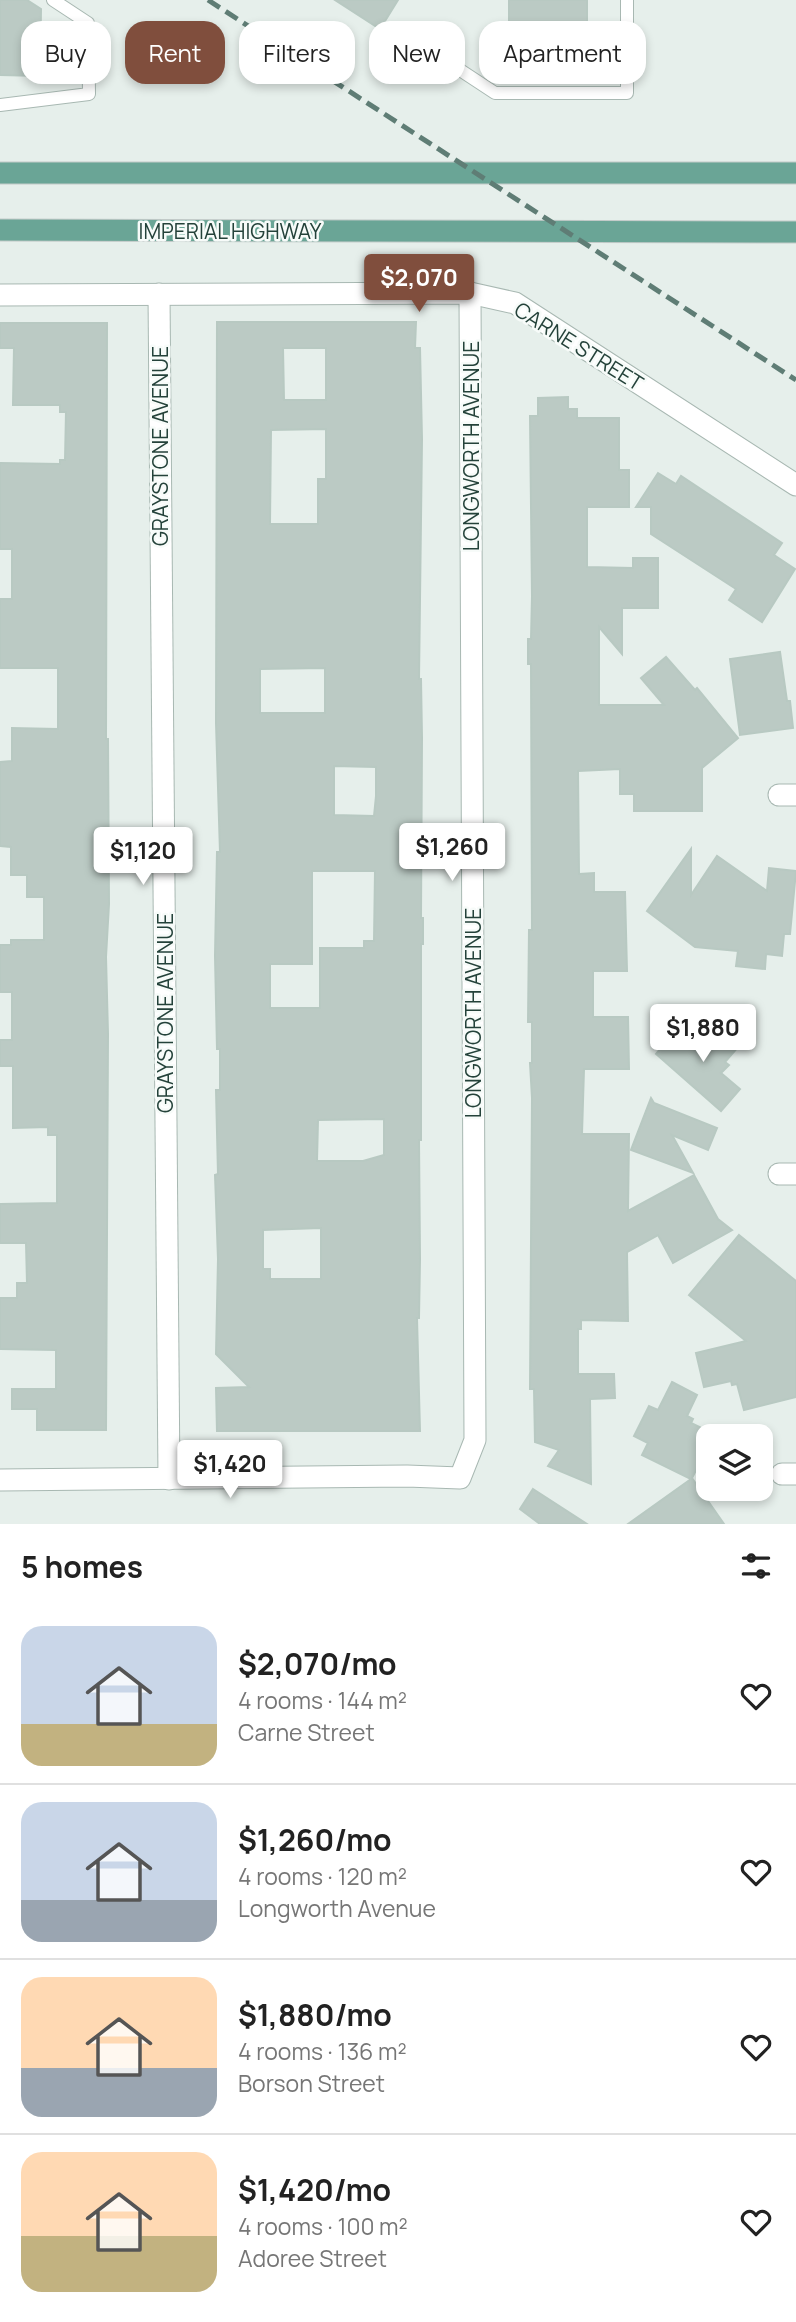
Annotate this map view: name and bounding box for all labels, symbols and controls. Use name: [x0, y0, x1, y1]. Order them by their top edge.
chip: Buy: [21, 21, 111, 84]
chip: Rent: [125, 21, 225, 84]
chip: Filters: [239, 21, 355, 84]
chip: New: [369, 21, 465, 84]
chip: Apartment: [479, 21, 646, 84]
street label: IMPERIAL HIGHWAY: [139, 217, 322, 245]
pin: $2,070: [362, 254, 476, 314]
text: $2,070: [380, 261, 458, 293]
street label: CARNE STREET: [509, 295, 649, 397]
street label: LONGWORTH AVENUE: [457, 341, 485, 551]
street label: GRAYSTONE AVENUE: [146, 346, 174, 546]
pin: $1,260: [395, 824, 509, 883]
pin: $1,120: [86, 828, 200, 887]
text: $1,260: [415, 830, 489, 862]
text: $1,120: [110, 834, 176, 866]
street label: LONGWORTH AVENUE: [459, 908, 487, 1118]
street label: GRAYSTONE AVENUE: [151, 913, 179, 1113]
pin: $1,880: [646, 1004, 760, 1064]
text: $1,880: [666, 1011, 740, 1043]
map controls: [696, 1424, 773, 1501]
button: layers: [696, 1424, 773, 1501]
pin: $1,420: [173, 1440, 287, 1500]
text: $1,420: [193, 1447, 267, 1479]
text: 5 homes: [21, 1546, 143, 1587]
icon: filters: [737, 1547, 775, 1585]
text: $2,070/mo: [238, 1643, 397, 1684]
icon: home: [77, 1654, 161, 1738]
icon: heart: [737, 1677, 775, 1715]
text: 4 rooms · 144 m²: [238, 1684, 407, 1716]
text: Carne Street: [238, 1716, 375, 1748]
text: $1,260/mo: [238, 1819, 392, 1860]
icon: home: [77, 1830, 161, 1914]
icon: heart: [737, 1853, 775, 1891]
text: 4 rooms · 120 m²: [238, 1860, 407, 1892]
text: Longworth Avenue: [238, 1892, 436, 1924]
text: $1,880/mo: [238, 1994, 392, 2035]
icon: home: [77, 2005, 161, 2089]
icon: heart: [737, 2028, 775, 2066]
text: 4 rooms · 136 m²: [238, 2035, 407, 2067]
text: Borson Street: [238, 2067, 385, 2099]
text: $1,420/mo: [238, 2169, 391, 2210]
icon: home: [77, 2180, 161, 2264]
icon: heart: [737, 2203, 775, 2241]
text: 4 rooms · 100 m²: [238, 2210, 408, 2242]
text: Adoree Street: [238, 2242, 387, 2274]

